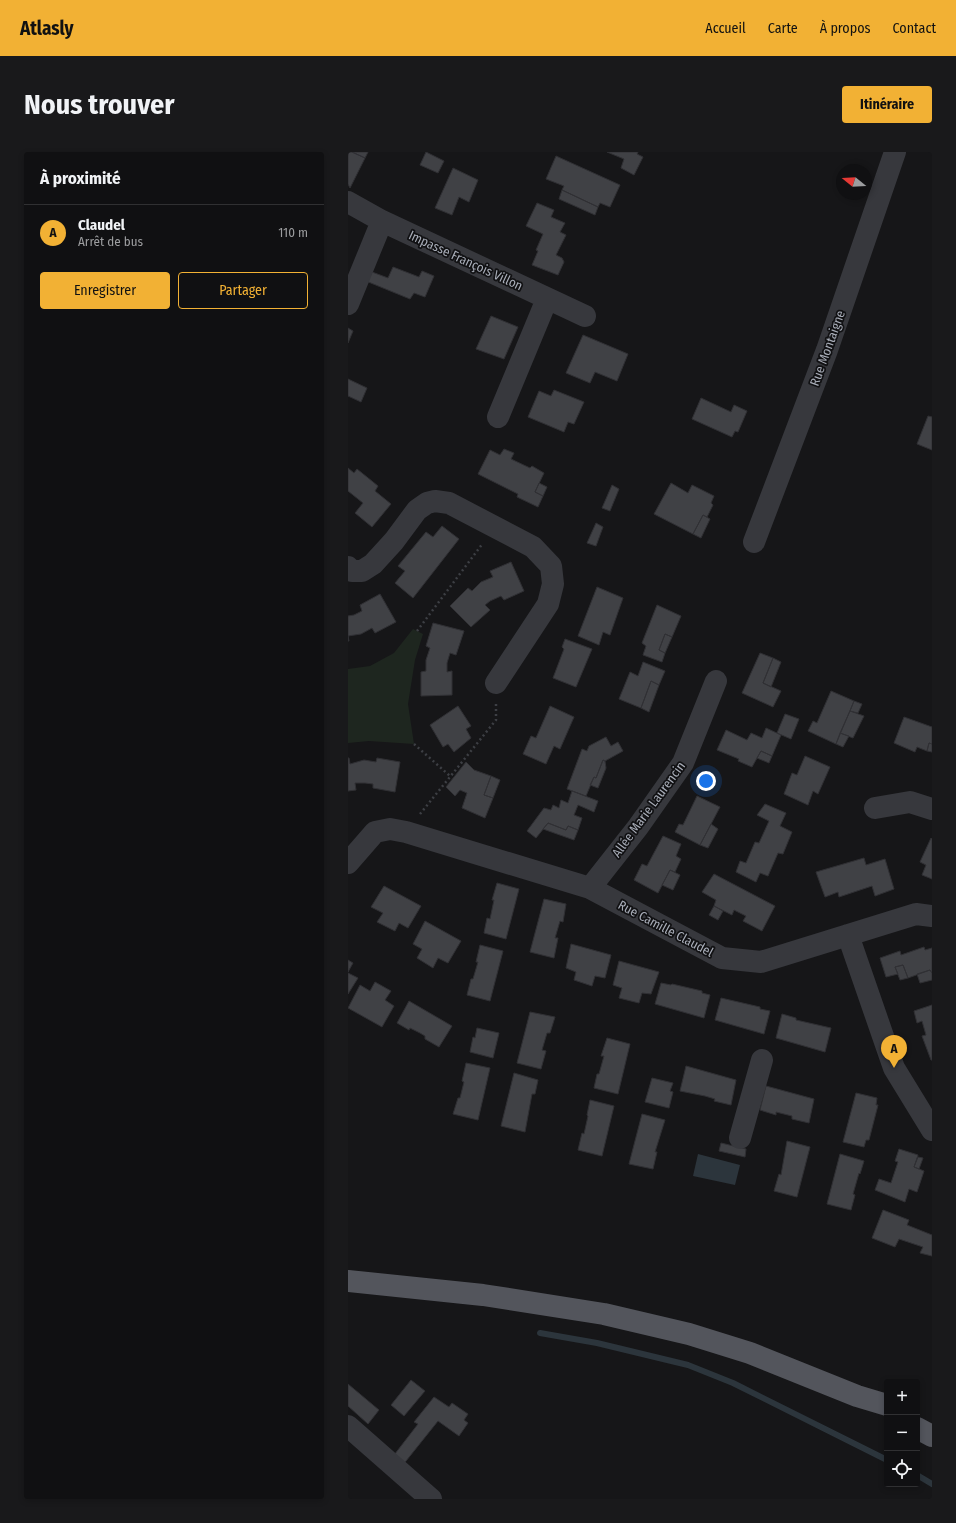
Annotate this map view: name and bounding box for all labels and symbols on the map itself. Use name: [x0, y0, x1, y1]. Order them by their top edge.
north arrow: [836, 164, 872, 200]
street label: Impasse François Villon: [406, 227, 525, 293]
street label: Rue Montaigne: [807, 308, 848, 388]
street label: Allée Marie Laurencin: [609, 759, 688, 860]
your location: [696, 771, 716, 791]
street label: Rue Camille Claudel: [616, 897, 716, 960]
pin: A: [881, 1035, 907, 1068]

